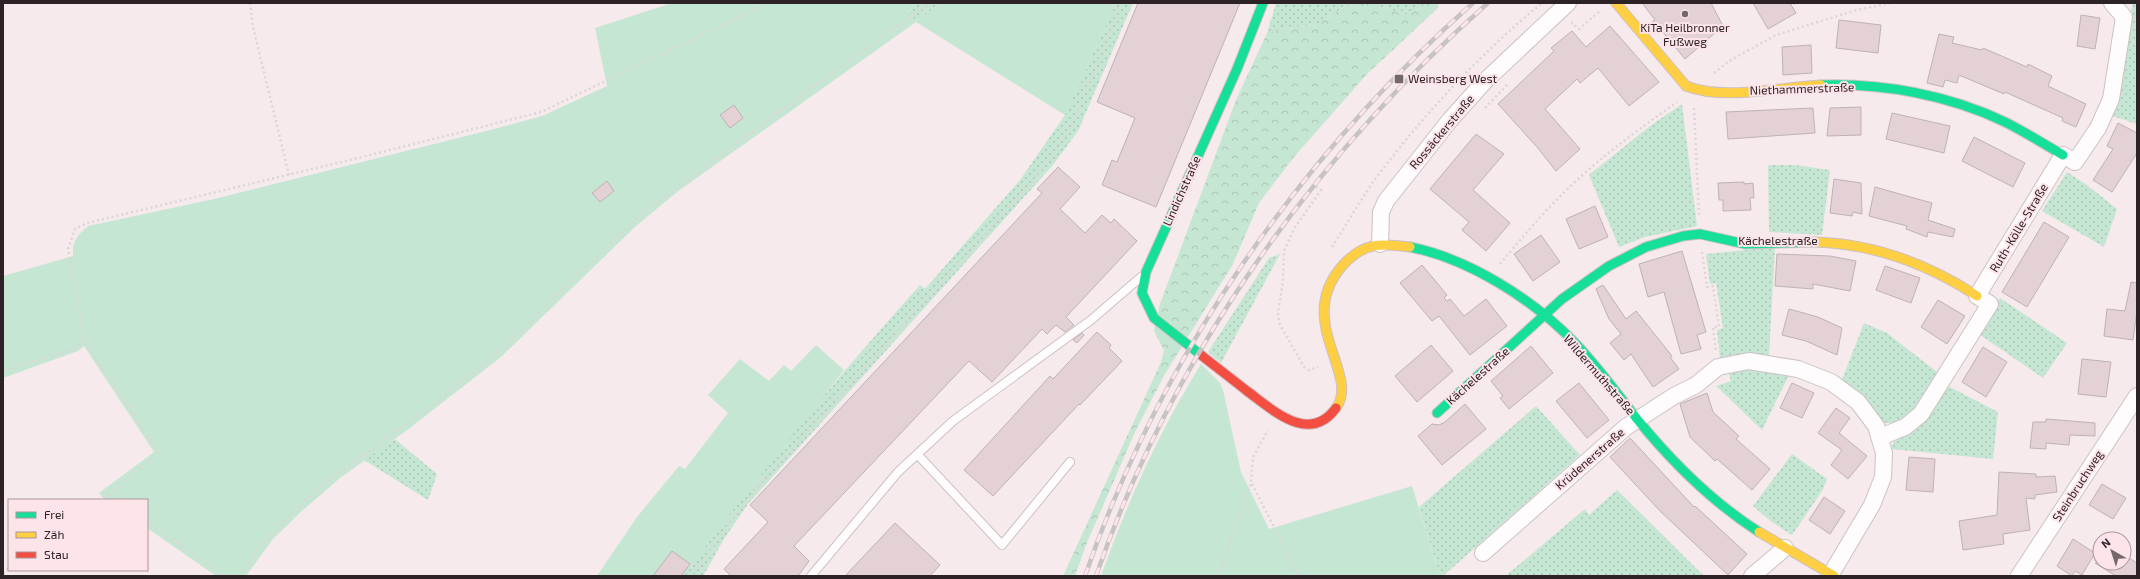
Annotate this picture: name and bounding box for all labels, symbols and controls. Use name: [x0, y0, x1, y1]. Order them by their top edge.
marker: KiTa Heilbronner Fußweg: [1680, 9, 1690, 19]
place label: KiTa Heilbronner Fußweg: [1640, 20, 1730, 48]
place label: Weinsberg West: [1408, 71, 1498, 85]
marker: Weinsberg West: [1393, 73, 1405, 85]
street label: Niethammerstraße: [1749, 79, 1855, 97]
street label: Rossäckerstraße: [1406, 91, 1476, 171]
street label: Lindichstraße: [1159, 153, 1203, 228]
street label: Ruth-Kölle-Straße: [1986, 181, 2050, 274]
street label: Kächelestraße: [1738, 233, 1818, 247]
street label: Wildermuthstraße: [1561, 331, 1638, 417]
street label: Kächelestraße: [1443, 343, 1512, 407]
street label: Krüdenerstraße: [1552, 424, 1627, 492]
street label: Steinbruchweg: [2049, 447, 2106, 524]
legend: [8, 499, 148, 571]
text: Frei: [44, 507, 64, 521]
text: Zäh: [44, 527, 64, 541]
north arrow: [2092, 531, 2132, 571]
text: N: [2098, 535, 2113, 550]
text: Stau: [44, 547, 69, 561]

